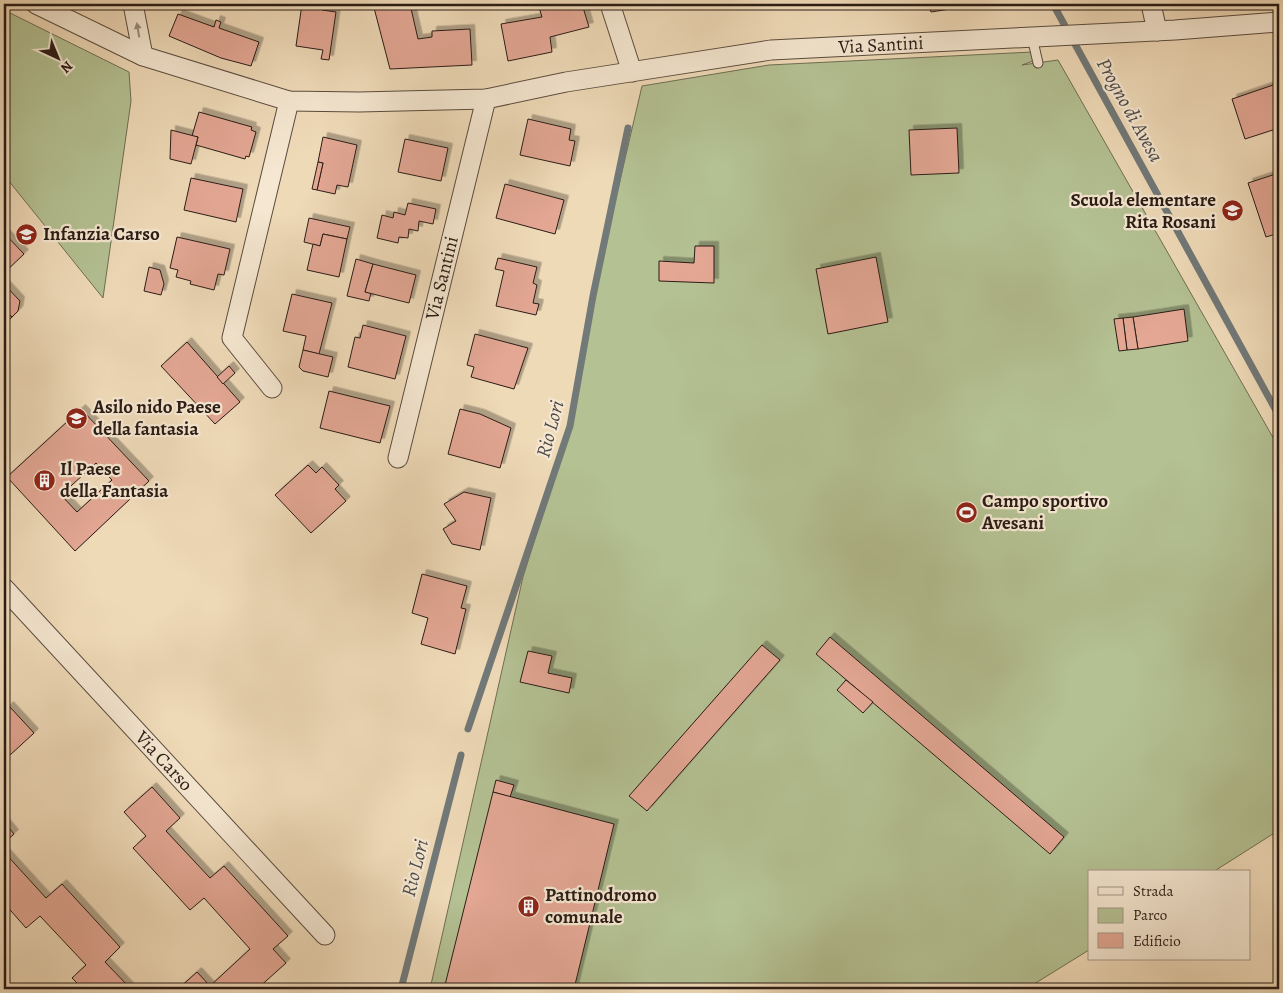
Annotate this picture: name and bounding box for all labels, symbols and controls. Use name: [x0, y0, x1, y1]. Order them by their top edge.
one-way arrow: [134, 22, 142, 38]
street label: Via Santini: [837, 30, 924, 60]
north arrow: [32, 32, 82, 82]
water label: Progno di Avesa: [1090, 53, 1170, 167]
text: N: [56, 57, 77, 77]
place label: Scuola elementare Rita Rosani: [1070, 187, 1216, 235]
school or university icon: Scuola elementare Rita Rosani: [1220, 199, 1244, 223]
place label: Infanzia Carso: [43, 221, 160, 247]
school or university icon: Infanzia Carso: [15, 222, 39, 246]
street label: Via Santini: [419, 234, 465, 323]
place label: Asilo nido Paese della fantasia: [92, 394, 221, 442]
water label: Rio Lori: [529, 397, 571, 461]
school or university icon: Asilo nido Paese della fantasia: [65, 406, 89, 430]
place label: Il Paese della Fantasia: [60, 456, 169, 504]
building icon: Il Paese della Fantasia: [32, 468, 56, 492]
place label: Campo sportivo Avesani: [981, 488, 1108, 536]
sports icon: Campo sportivo Avesani: [954, 500, 978, 524]
street label: Via Carso: [129, 724, 199, 797]
water label: Rio Lori: [395, 836, 435, 900]
legend: [1088, 870, 1250, 960]
text: Strada: [1133, 881, 1174, 901]
place label: Pattinodromo comunale: [545, 882, 657, 930]
building icon: Pattinodromo comunale: [517, 894, 541, 918]
text: Parco: [1133, 905, 1167, 925]
text: Edificio: [1133, 931, 1181, 951]

